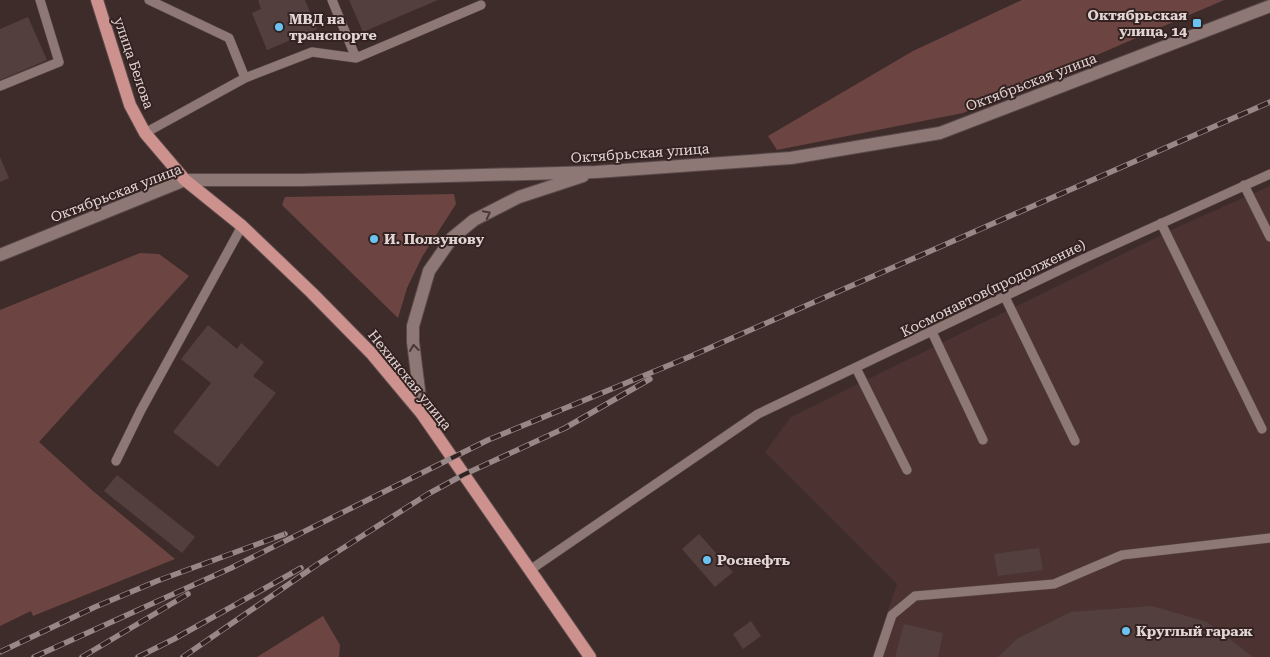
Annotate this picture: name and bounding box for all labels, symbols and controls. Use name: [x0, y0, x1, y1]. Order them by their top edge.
place label: Октябрьская улица, 14: [1088, 7, 1187, 39]
place label: МВД на транспорте: [289, 11, 377, 43]
street label: улица Белова: [111, 15, 157, 111]
marker: Октябрьская улица, 14: [1191, 17, 1203, 29]
marker: МВД на транспорте: [273, 21, 285, 33]
street label: Октябрьская улица: [963, 50, 1099, 114]
street label: Октябрьская улица: [570, 140, 710, 166]
street label: Октябрьская улица: [48, 161, 184, 225]
one-way arrow: [481, 210, 490, 220]
place label: И. Ползунову: [384, 231, 485, 247]
marker: И. Ползунову: [368, 233, 380, 245]
street label: Космонавтов(продолжение): [898, 236, 1088, 340]
street label: Нехинская улица: [365, 327, 455, 433]
one-way arrow: [409, 344, 420, 352]
place label: Роснефть: [717, 552, 791, 568]
marker: Роснефть: [701, 554, 713, 566]
place label: Круглый гараж: [1136, 623, 1254, 639]
marker: Круглый гараж: [1120, 625, 1132, 637]

